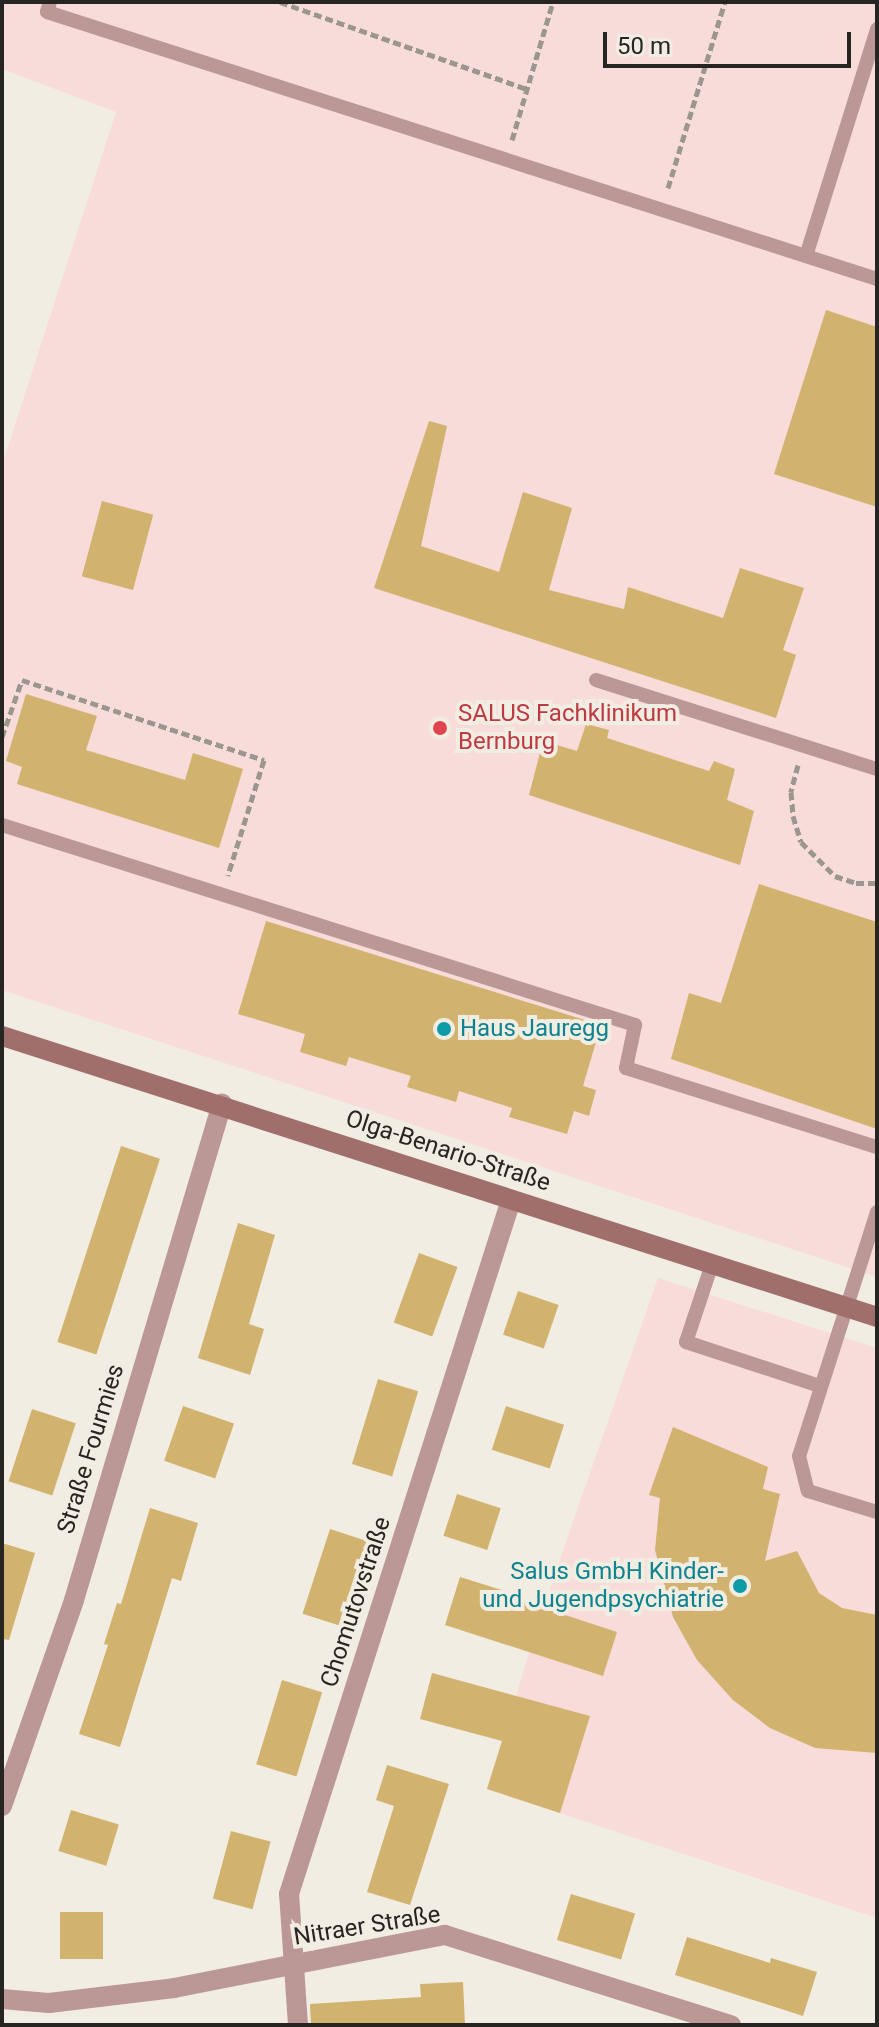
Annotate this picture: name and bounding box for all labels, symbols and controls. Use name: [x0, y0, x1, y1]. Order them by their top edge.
scale bar: [607, 16, 855, 66]
text: 50 m: [617, 32, 671, 60]
place label: SALUS Fachklinikum Bernburg: [458, 700, 677, 756]
marker: SALUS Fachklinikum Bernburg: [429, 717, 451, 739]
place label: Haus Jauregg: [460, 1015, 609, 1043]
marker: Haus Jauregg: [435, 1020, 453, 1038]
street label: Olga-Benario-Straße: [342, 1104, 554, 1198]
street label: Straße Fourmies: [52, 1361, 130, 1537]
street label: Chomutovstraße: [315, 1513, 397, 1691]
place label: Salus GmbH Kinder- und Jugendpsychiatrie: [482, 1558, 724, 1614]
marker: Salus GmbH Kinder- und Jugendpsychiatrie: [731, 1577, 749, 1595]
street label: Nitraer Straße: [292, 1900, 442, 1952]

